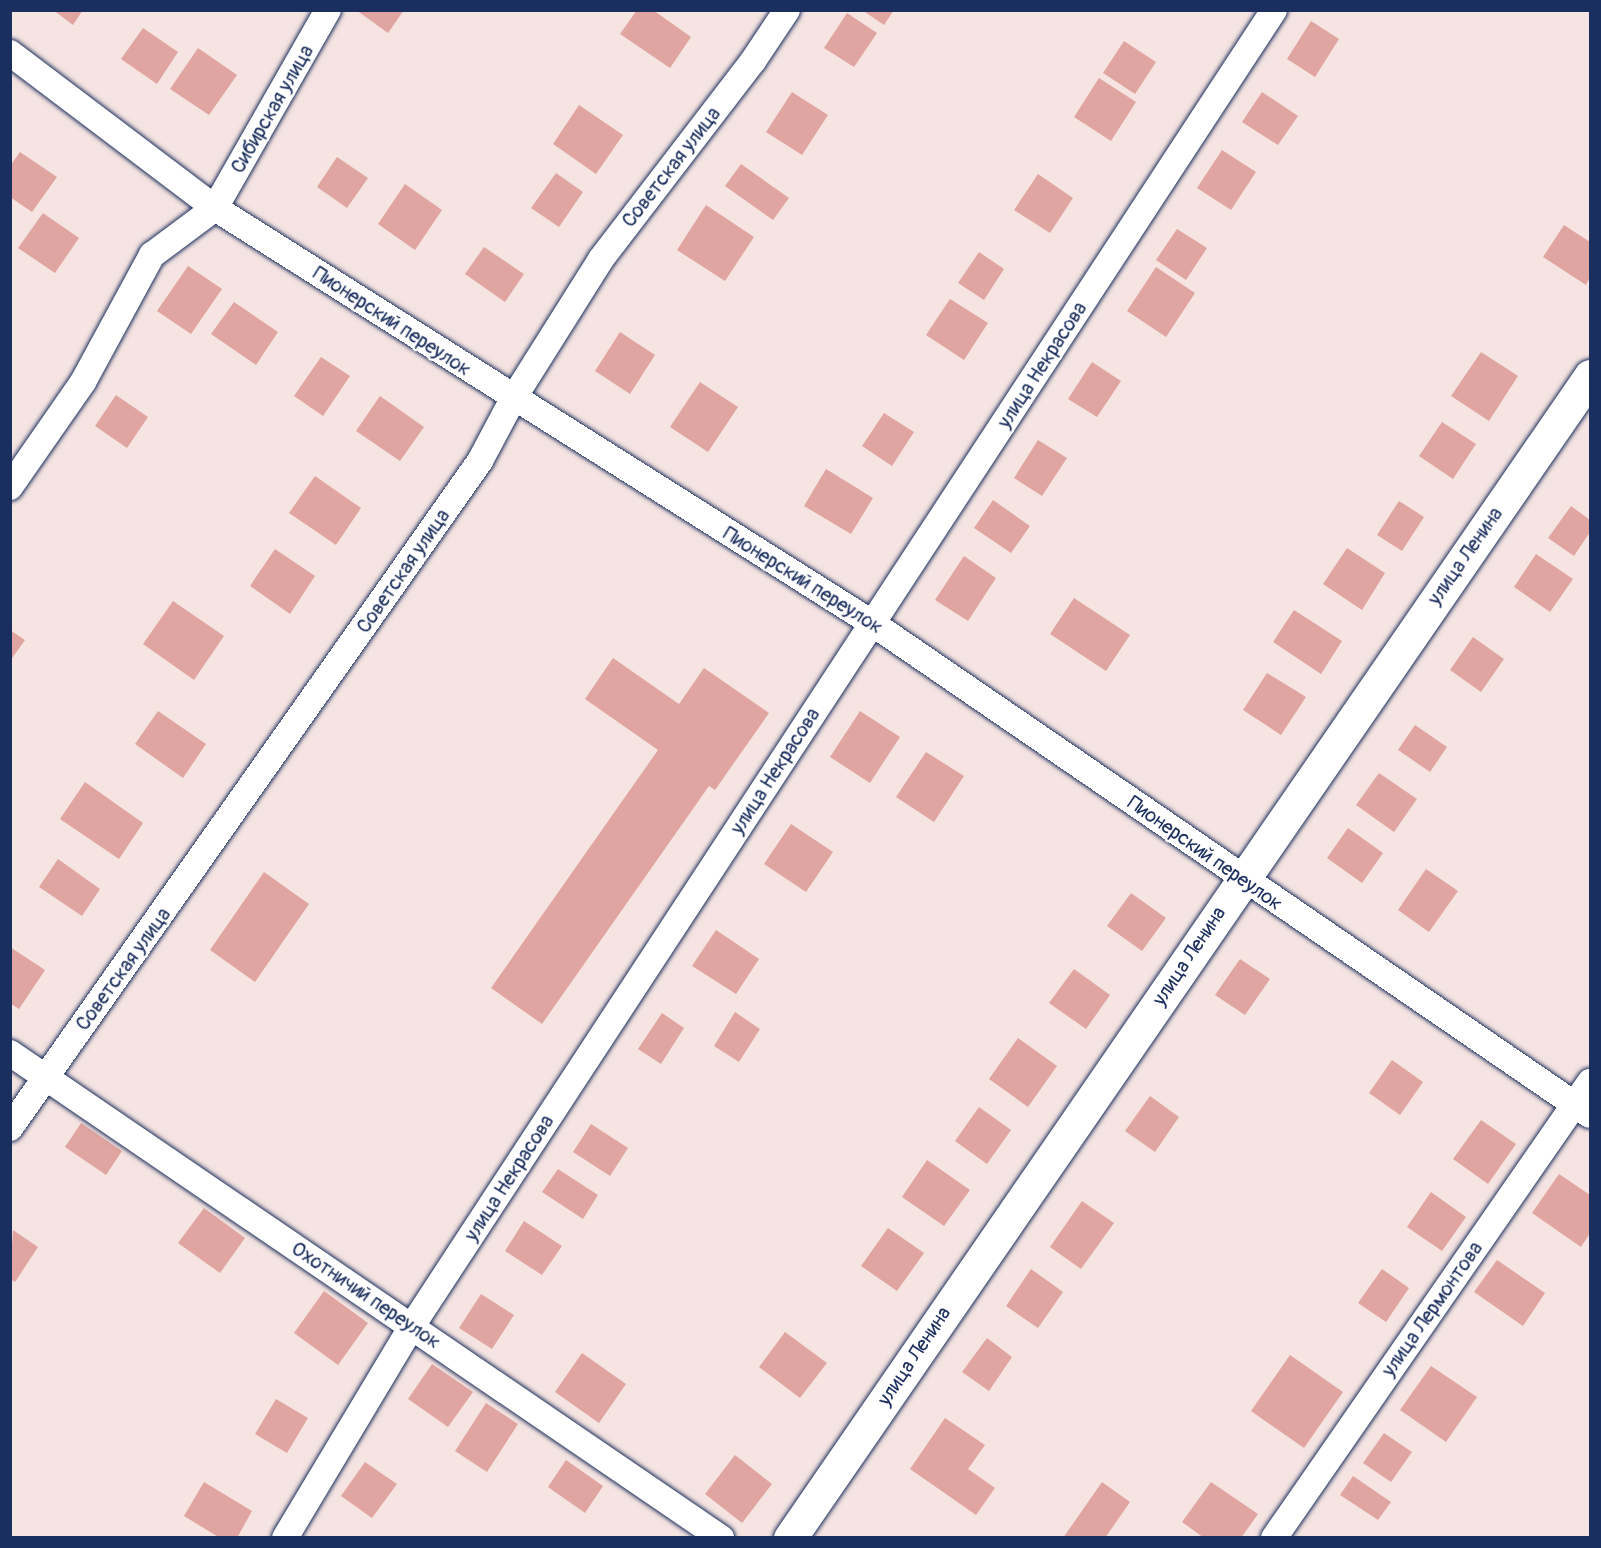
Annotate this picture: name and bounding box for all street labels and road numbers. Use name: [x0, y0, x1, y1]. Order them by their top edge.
street label: Сибирская улица: [226, 40, 318, 178]
street label: Советская улица: [617, 102, 725, 232]
street label: Пионерский переулок: [308, 261, 476, 381]
street label: улица Некрасова: [992, 297, 1092, 433]
street label: улица Ленина: [1422, 502, 1508, 610]
street label: Советская улица: [351, 504, 455, 638]
street label: Пионерский переулок: [719, 521, 887, 639]
street label: улица Некрасова: [725, 703, 825, 839]
street label: Пионерский переулок: [1123, 790, 1287, 916]
street label: улица Ленина: [1147, 902, 1231, 1010]
street label: Советская улица: [70, 903, 176, 1035]
street label: улица Некрасова: [459, 1110, 559, 1246]
street label: Охотничий переулок: [287, 1236, 445, 1354]
street label: улица Лермонтова: [1377, 1237, 1487, 1381]
street label: улица Ленина: [872, 1302, 956, 1410]

